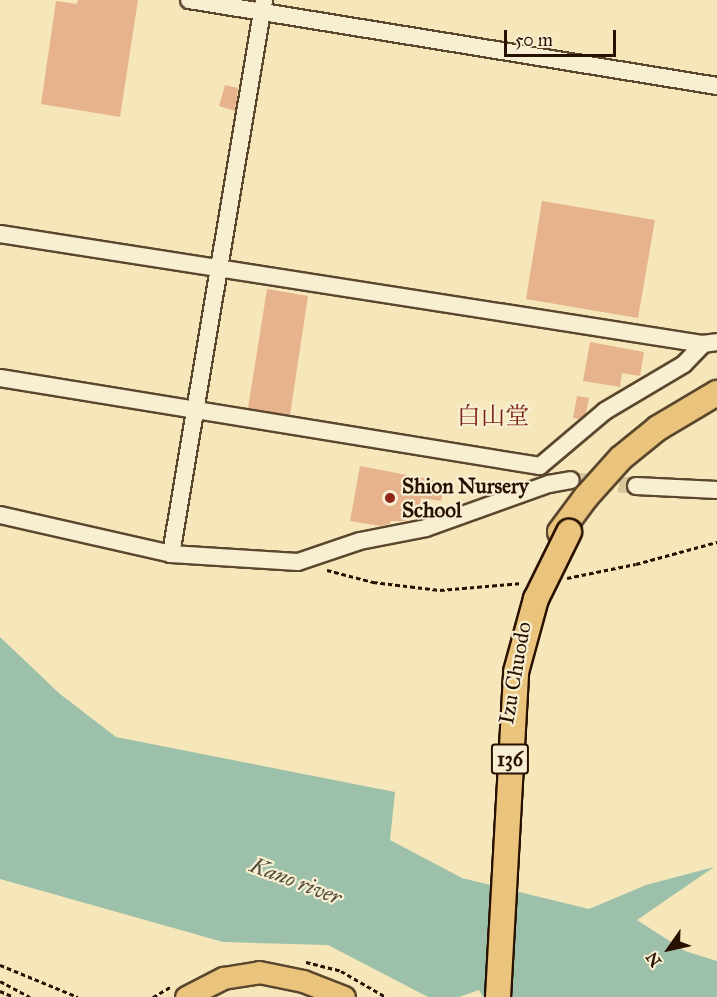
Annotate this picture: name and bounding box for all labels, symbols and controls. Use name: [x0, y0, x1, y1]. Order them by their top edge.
scale bar: [507, 18, 620, 56]
text: 50 m: [515, 29, 553, 51]
district label: 白山堂: [457, 403, 529, 431]
place label: Shion Nursery School: [402, 473, 529, 523]
marker: Shion Nursery School: [383, 491, 397, 505]
street label: Izu Chuodo: [494, 620, 536, 726]
road number: 136: [490, 742, 530, 776]
water label: Kano river: [247, 852, 345, 910]
north arrow: [639, 919, 699, 979]
text: N: [642, 948, 665, 970]

